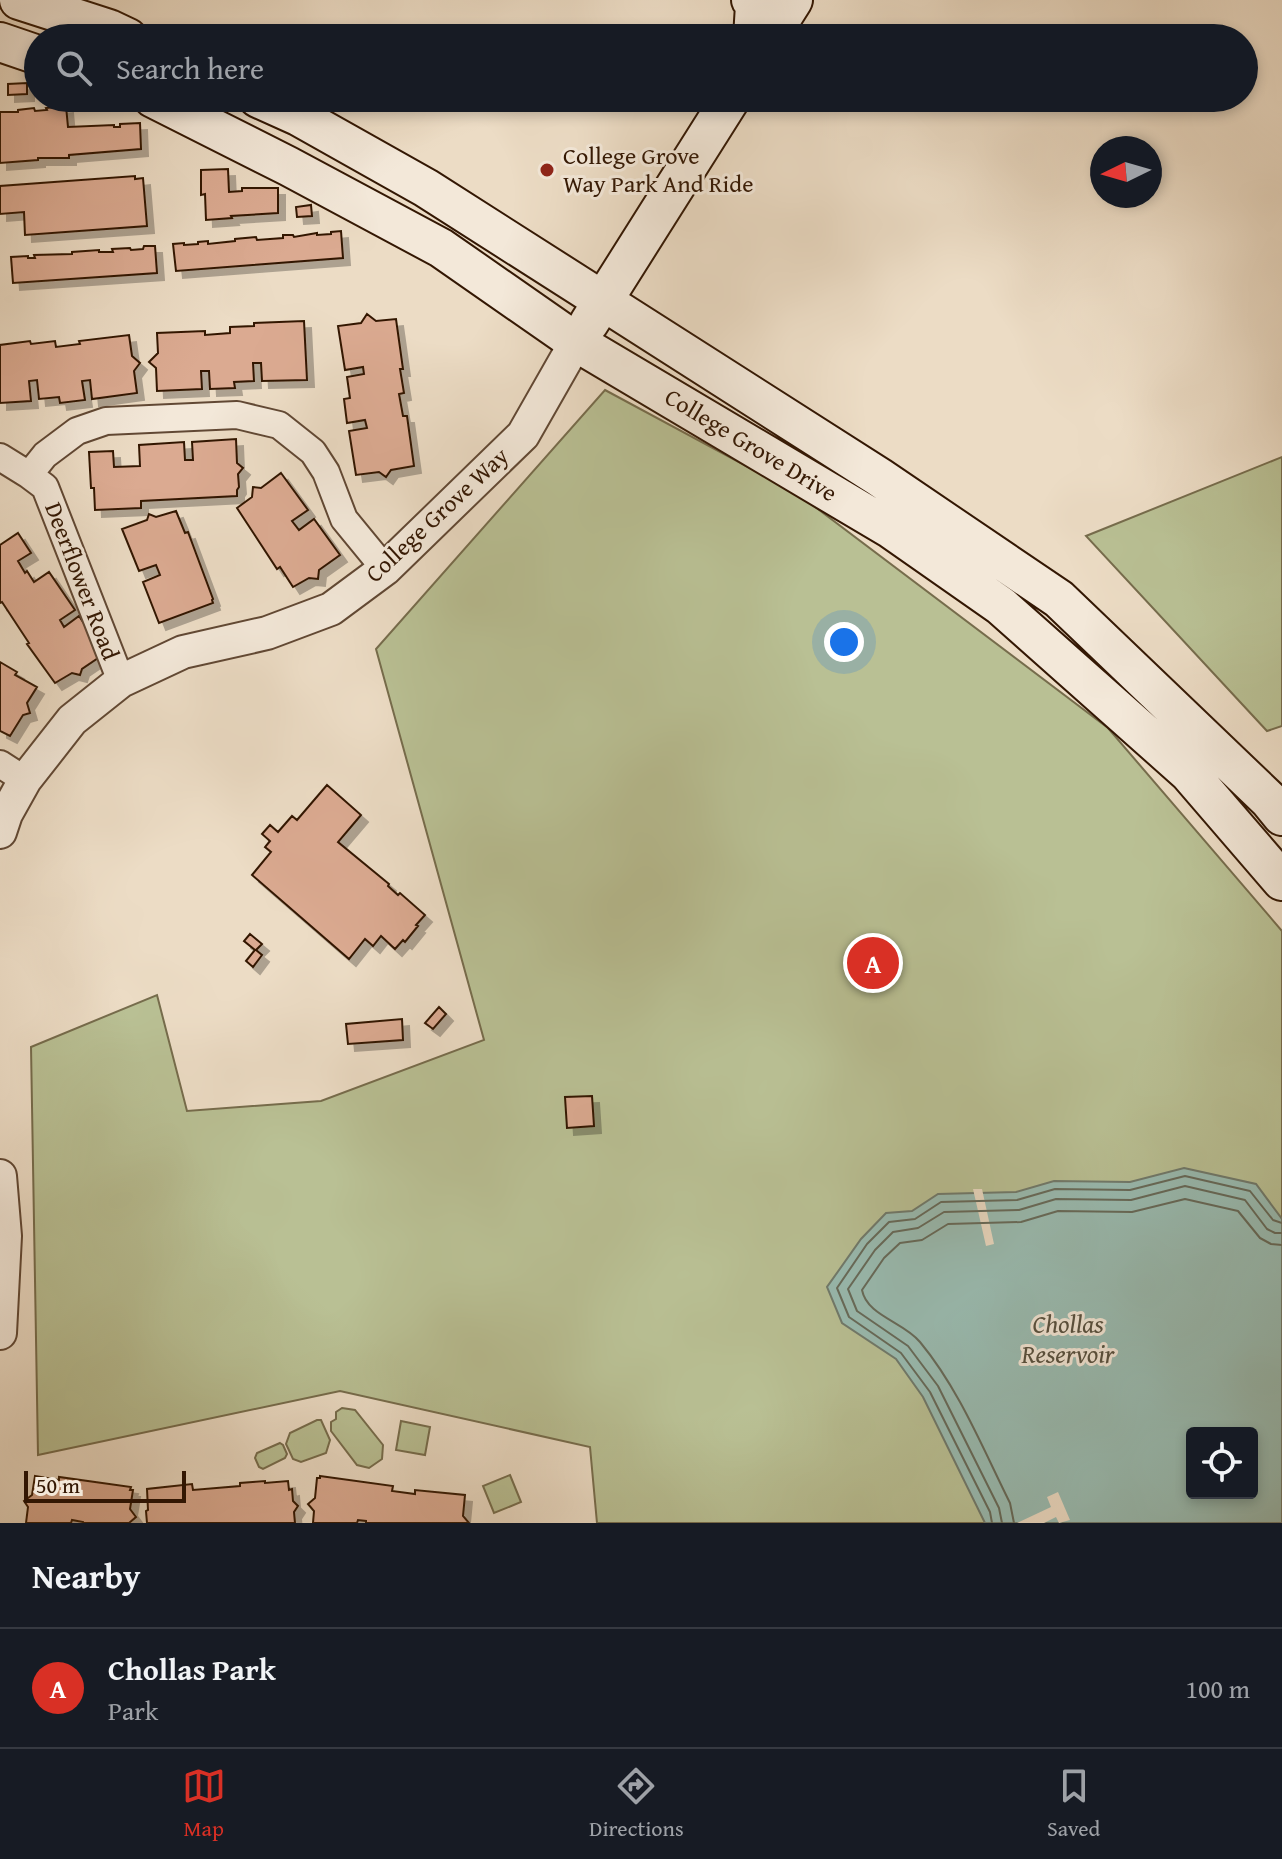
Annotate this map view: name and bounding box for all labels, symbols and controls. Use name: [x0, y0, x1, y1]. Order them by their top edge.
search box: [24, 24, 1258, 112]
icon: search: [52, 46, 96, 90]
text: Search here: [116, 46, 264, 90]
north arrow: [1090, 136, 1162, 208]
place label: College Grove Way Park And Ride: [563, 138, 753, 201]
marker: College Grove Way Park And Ride: [538, 161, 556, 179]
street label: College Grove Drive: [658, 379, 844, 510]
street label: College Grove Way: [357, 439, 516, 590]
street label: Deerflower Road: [36, 497, 129, 665]
your location: [824, 622, 864, 662]
pin: A: [847, 933, 899, 993]
water label: Chollas Reservoir: [1020, 1304, 1116, 1373]
map controls: [1186, 1427, 1258, 1499]
button: locate: [1186, 1427, 1258, 1499]
scale bar: [24, 1467, 186, 1503]
text: 50 m: [36, 1469, 80, 1501]
text: Nearby: [32, 1551, 141, 1600]
text: Chollas Park: [108, 1647, 276, 1691]
text: A: [50, 1669, 66, 1708]
text: 100 m: [1185, 1669, 1250, 1708]
text: Park: [108, 1691, 158, 1730]
tab: Map: [182, 1764, 226, 1844]
tab: Directions: [589, 1764, 684, 1844]
tab: Saved: [1047, 1764, 1100, 1844]

